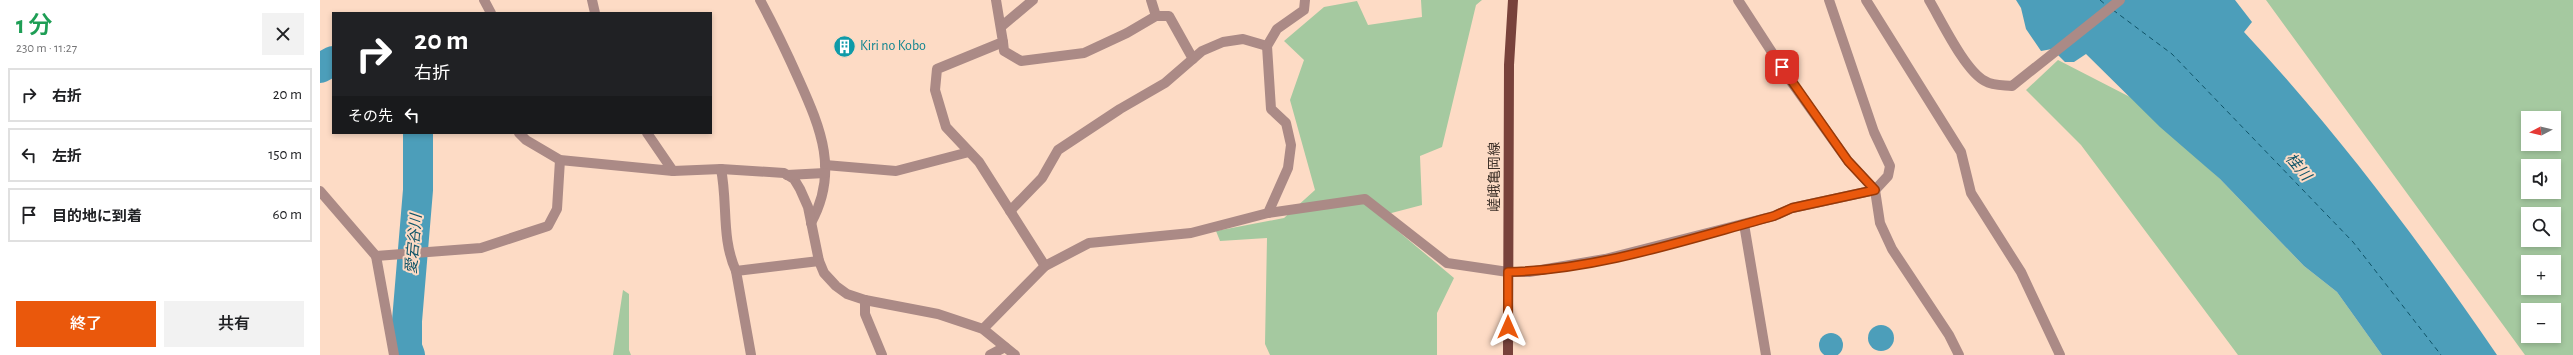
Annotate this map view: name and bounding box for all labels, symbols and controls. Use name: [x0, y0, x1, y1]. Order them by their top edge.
button: close: [262, 13, 304, 55]
text: 1 分: [16, 14, 52, 38]
text: 20 m: [414, 27, 469, 55]
icon: right: [348, 28, 400, 80]
building icon: Kiri no Kobo: [831, 33, 857, 59]
place label: Kiri no Kobo: [860, 39, 926, 53]
text: 230 m · 11:27: [16, 42, 77, 55]
pin: [1765, 50, 1799, 84]
icon: arrive: [1771, 56, 1793, 78]
text: 右折: [414, 65, 450, 83]
icon: right: [18, 84, 40, 106]
text: 20 m: [273, 87, 302, 102]
text: 右折: [52, 89, 82, 104]
icon: left: [401, 104, 423, 126]
text: その先: [348, 109, 393, 124]
north arrow: [2521, 111, 2561, 151]
map controls: [2521, 111, 2561, 343]
street label: 嵯峨亀岡線: [1486, 142, 1502, 212]
icon: left: [18, 144, 40, 166]
text: 150 m: [268, 147, 302, 162]
text: 左折: [52, 149, 82, 164]
water label: 桂川: [2283, 150, 2315, 185]
button: sound: [2521, 159, 2561, 199]
icon: arrive: [18, 204, 40, 226]
text: 60 m: [273, 207, 302, 222]
button: search: [2521, 207, 2561, 247]
text: 目的地に到着: [52, 209, 142, 224]
water label: 愛宕谷川: [403, 211, 424, 275]
button: +: [2521, 255, 2561, 295]
button: 終了: [16, 301, 156, 347]
button: 共有: [164, 301, 304, 347]
button: −: [2521, 303, 2561, 343]
position arrow: [1487, 306, 1529, 348]

